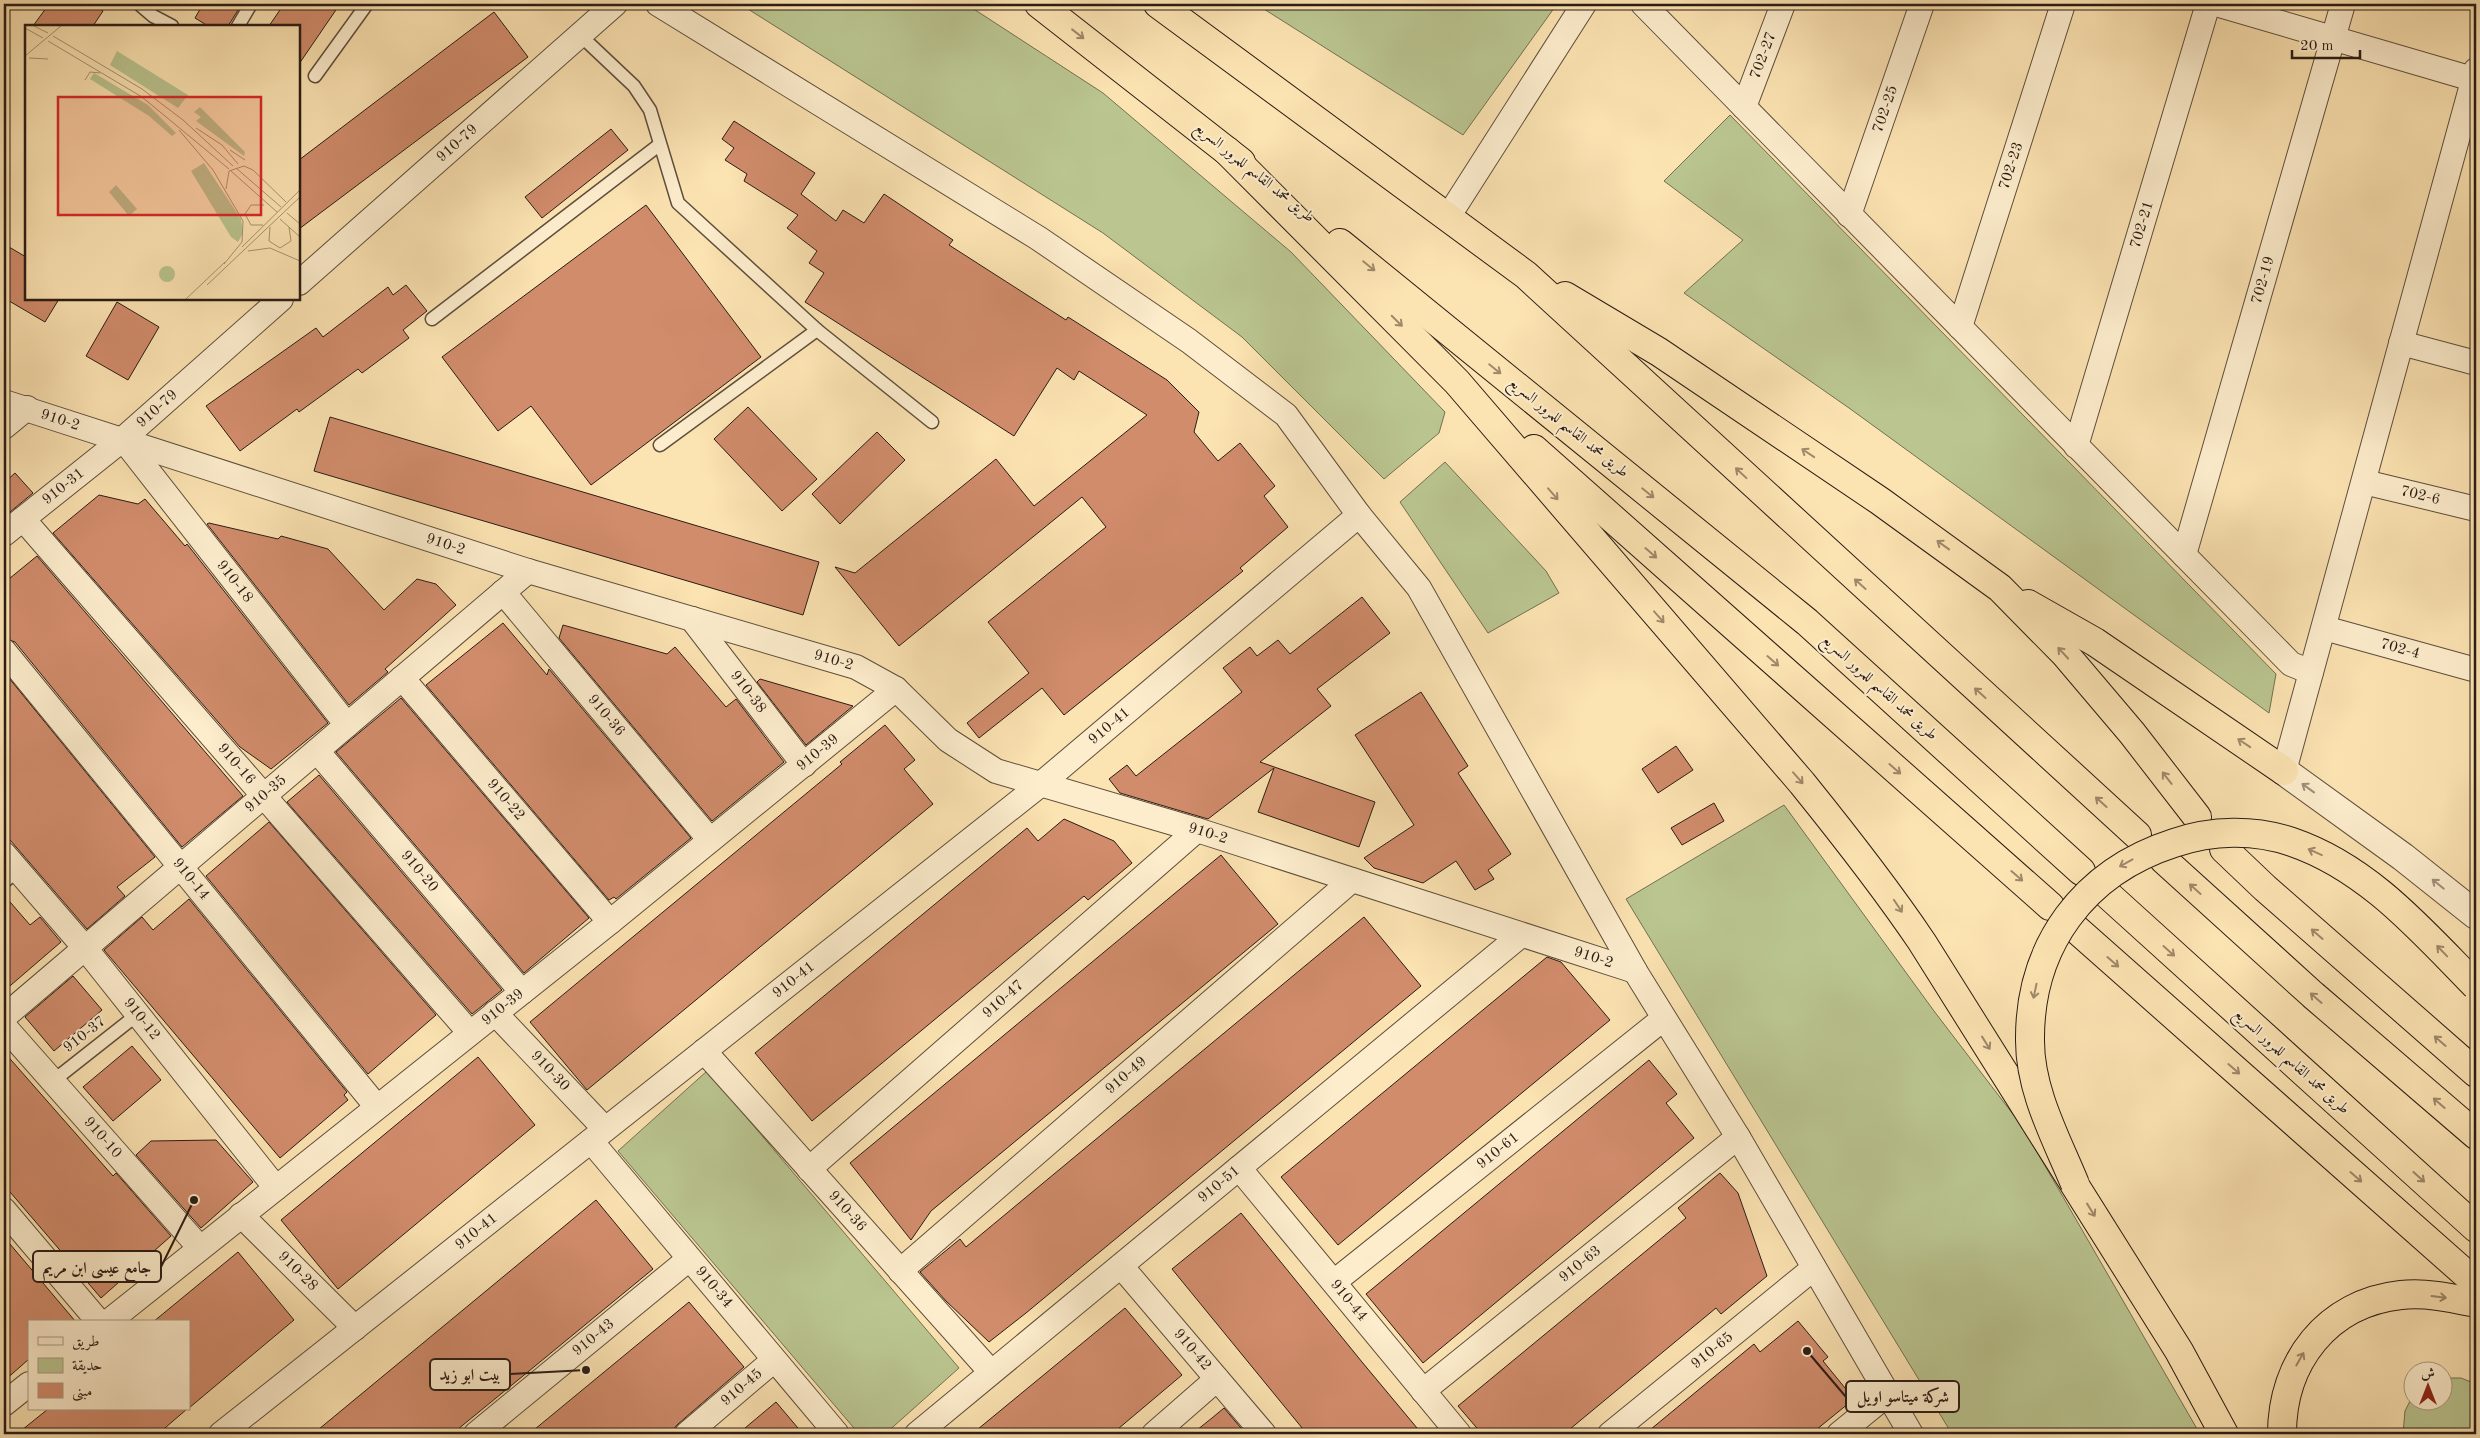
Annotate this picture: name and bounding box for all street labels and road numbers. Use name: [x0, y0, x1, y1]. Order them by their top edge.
street label: 702-27: [1748, 30, 1779, 81]
street label: 702-25: [1871, 84, 1901, 135]
street label: طريق محمد القاسم للمرور السريع: [1187, 120, 1317, 231]
street label: 910-79: [434, 121, 481, 165]
street label: 702-23: [1997, 140, 2026, 192]
street label: 702-21: [2128, 199, 2156, 250]
street label: 702-19: [2249, 255, 2277, 306]
street label: طريق محمد القاسم للمرور السريع: [1501, 375, 1631, 486]
street label: 910-79: [134, 387, 181, 431]
street label: 910-2: [39, 407, 82, 433]
street label: 910-31: [40, 465, 87, 508]
street label: 702-6: [2399, 484, 2442, 508]
street label: 910-2: [424, 531, 467, 558]
street label: 910-18: [214, 558, 256, 605]
street label: طريق محمد القاسم للمرور السريع: [1814, 632, 1940, 748]
street label: 702-4: [2379, 636, 2422, 662]
street label: 910-2: [812, 648, 855, 673]
street label: 910-38: [727, 668, 769, 716]
street label: 910-36: [585, 692, 628, 739]
street label: 910-41: [1086, 705, 1133, 748]
street label: 910-39: [794, 731, 842, 774]
street label: 910-16: [215, 741, 258, 788]
street label: 910-35: [242, 772, 290, 816]
street label: 910-22: [484, 776, 527, 823]
street label: 910-2: [1187, 820, 1230, 847]
street label: 910-20: [398, 848, 441, 895]
street label: 910-14: [169, 856, 212, 903]
street label: 910-2: [1572, 944, 1615, 971]
street label: 910-41: [770, 959, 818, 1001]
street label: 910-47: [980, 977, 1027, 1021]
street label: 910-39: [479, 986, 527, 1028]
street label: 910-12: [120, 995, 163, 1043]
street label: طريق محمد القاسم للمرور السريع: [2226, 1006, 2352, 1122]
street label: 910-37: [61, 1014, 109, 1056]
street label: 910-30: [528, 1048, 572, 1094]
street label: 910-49: [1103, 1054, 1150, 1097]
street label: 910-10: [81, 1114, 124, 1161]
street label: 910-61: [1474, 1130, 1522, 1172]
street label: 910-51: [1196, 1163, 1243, 1206]
street label: 910-36: [825, 1188, 869, 1235]
street label: 910-41: [453, 1210, 500, 1253]
street label: 910-63: [1556, 1243, 1604, 1285]
street label: 910-28: [275, 1249, 321, 1294]
street label: 910-34: [692, 1264, 735, 1311]
street label: 910-44: [1327, 1277, 1370, 1324]
street label: 910-43: [570, 1316, 617, 1359]
street label: 910-42: [1171, 1326, 1214, 1373]
street label: 910-65: [1689, 1329, 1736, 1372]
street label: 910-45: [718, 1366, 765, 1409]

